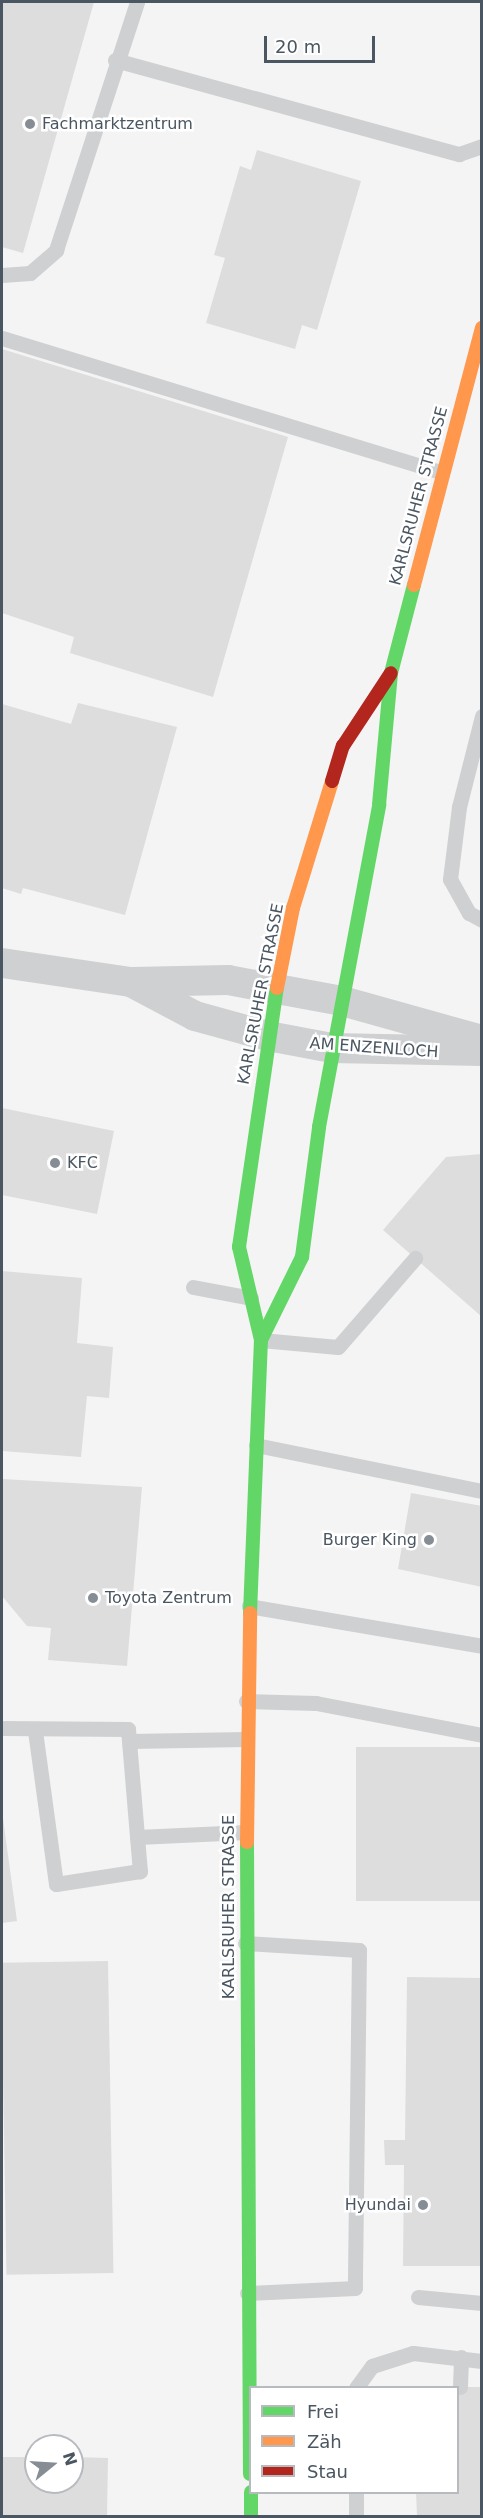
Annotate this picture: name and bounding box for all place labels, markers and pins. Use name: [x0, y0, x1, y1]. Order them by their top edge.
place label: Fachmarktzentrum: [42, 114, 193, 134]
marker: Fachmarktzentrum: [23, 117, 37, 131]
place label: KFC: [67, 1153, 98, 1173]
marker: KFC: [48, 1156, 62, 1170]
place label: Burger King: [323, 1530, 417, 1550]
marker: Burger King: [422, 1533, 436, 1547]
place label: Toyota Zentrum: [105, 1588, 232, 1608]
marker: Toyota Zentrum: [86, 1591, 100, 1605]
place label: Hyundai: [345, 2195, 411, 2215]
marker: Hyundai: [416, 2198, 430, 2212]

